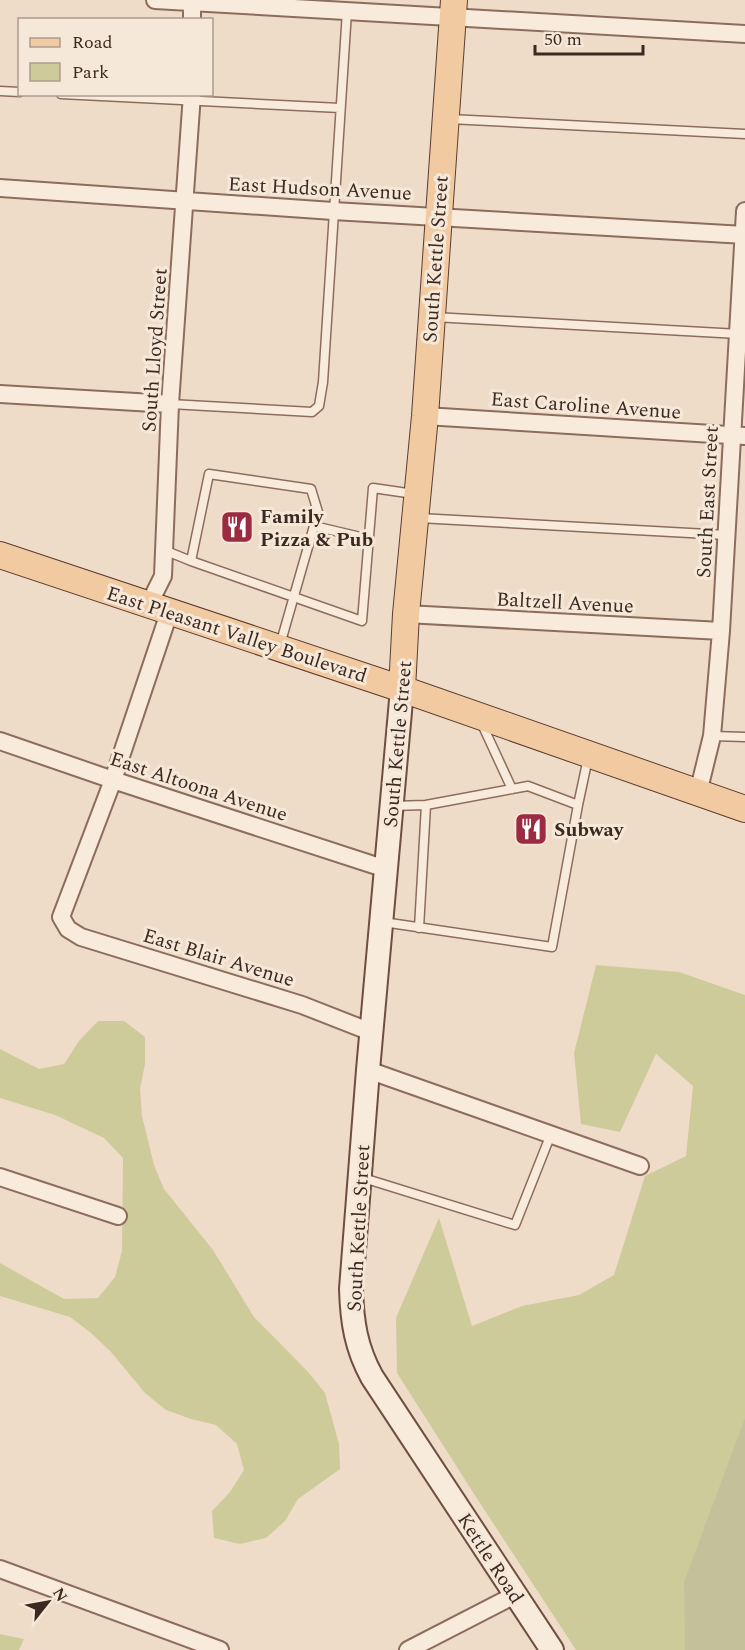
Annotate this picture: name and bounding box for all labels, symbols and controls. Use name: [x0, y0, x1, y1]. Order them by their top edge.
legend: [18, 18, 213, 96]
scale bar: [535, 18, 643, 56]
text: 50 m: [544, 26, 582, 53]
text: Road: [72, 29, 113, 56]
text: Park: [72, 59, 109, 86]
street label: East Hudson Avenue: [227, 169, 413, 209]
street label: South Kettle Street: [415, 174, 457, 344]
street label: South Lloyd Street: [134, 267, 176, 433]
street label: East Caroline Avenue: [490, 384, 682, 428]
street label: South East Street: [689, 425, 727, 579]
place label: Family Pizza & Pub: [260, 502, 373, 555]
restaurant icon: Family Pizza & Pub: [219, 509, 255, 545]
street label: East Pleasant Valley Boulevard: [102, 579, 371, 691]
street label: Baltzell Avenue: [495, 584, 634, 622]
street label: South Kettle Street: [376, 659, 420, 829]
street label: East Altoona Avenue: [106, 744, 291, 830]
restaurant icon: Subway: [513, 811, 549, 847]
place label: Subway: [554, 815, 625, 845]
street label: East Blair Avenue: [139, 921, 298, 995]
street label: South Kettle Street: [340, 1144, 378, 1313]
street label: Kettle Road: [449, 1507, 531, 1610]
north arrow: [18, 1572, 78, 1632]
text: N: [46, 1583, 74, 1607]

